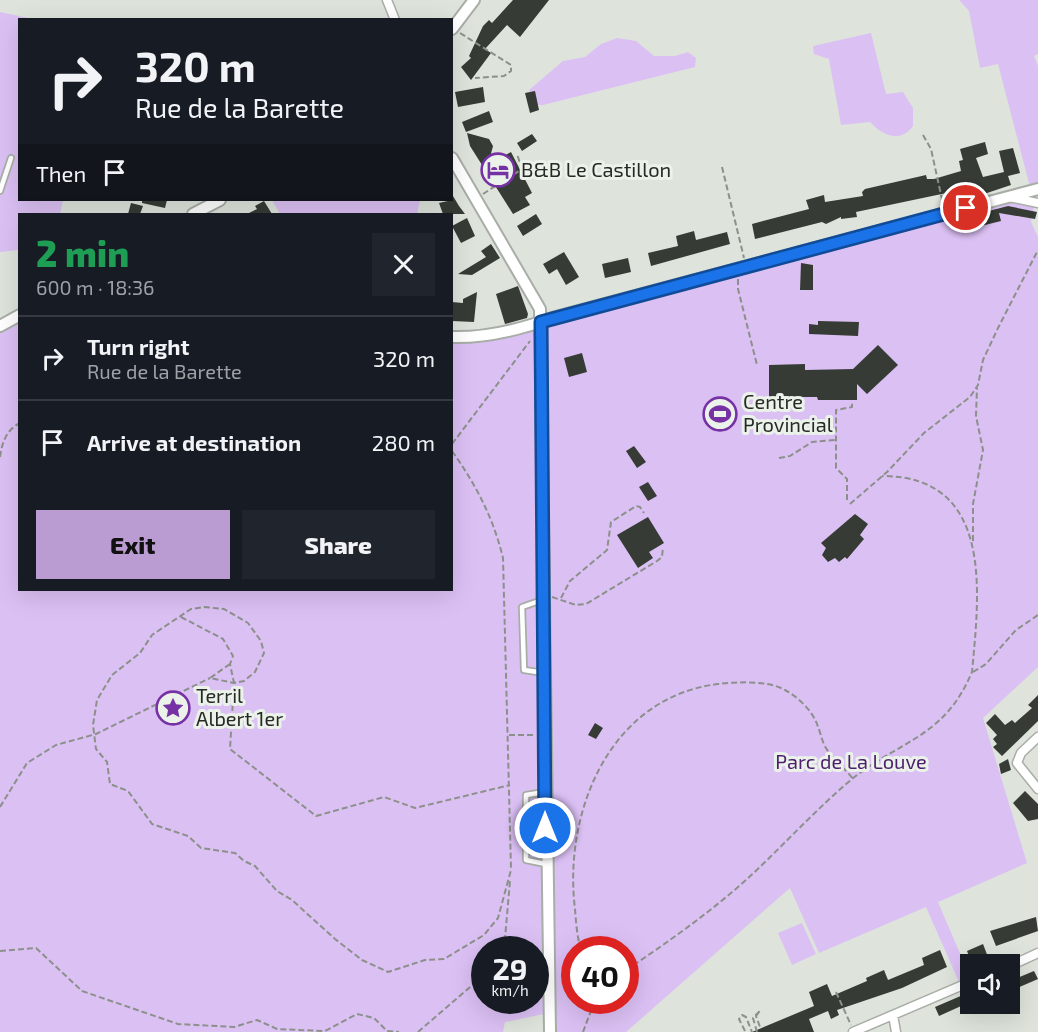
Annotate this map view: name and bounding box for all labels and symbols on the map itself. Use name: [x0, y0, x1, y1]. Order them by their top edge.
hotel icon: B&B Le Castillon: [480, 152, 516, 188]
place label: B&B Le Castillon: [521, 157, 671, 181]
pin: [940, 182, 991, 233]
place label: Centre Provincial: [743, 389, 833, 436]
sports icon: Centre Provincial: [702, 396, 738, 432]
place label: Terril Albert 1er: [196, 683, 283, 730]
place icon: Terril Albert 1er: [155, 690, 191, 726]
park label: Parc de La Louve: [775, 749, 927, 773]
position arrow: [513, 796, 577, 860]
speed limit sign: 40: [561, 936, 639, 1014]

